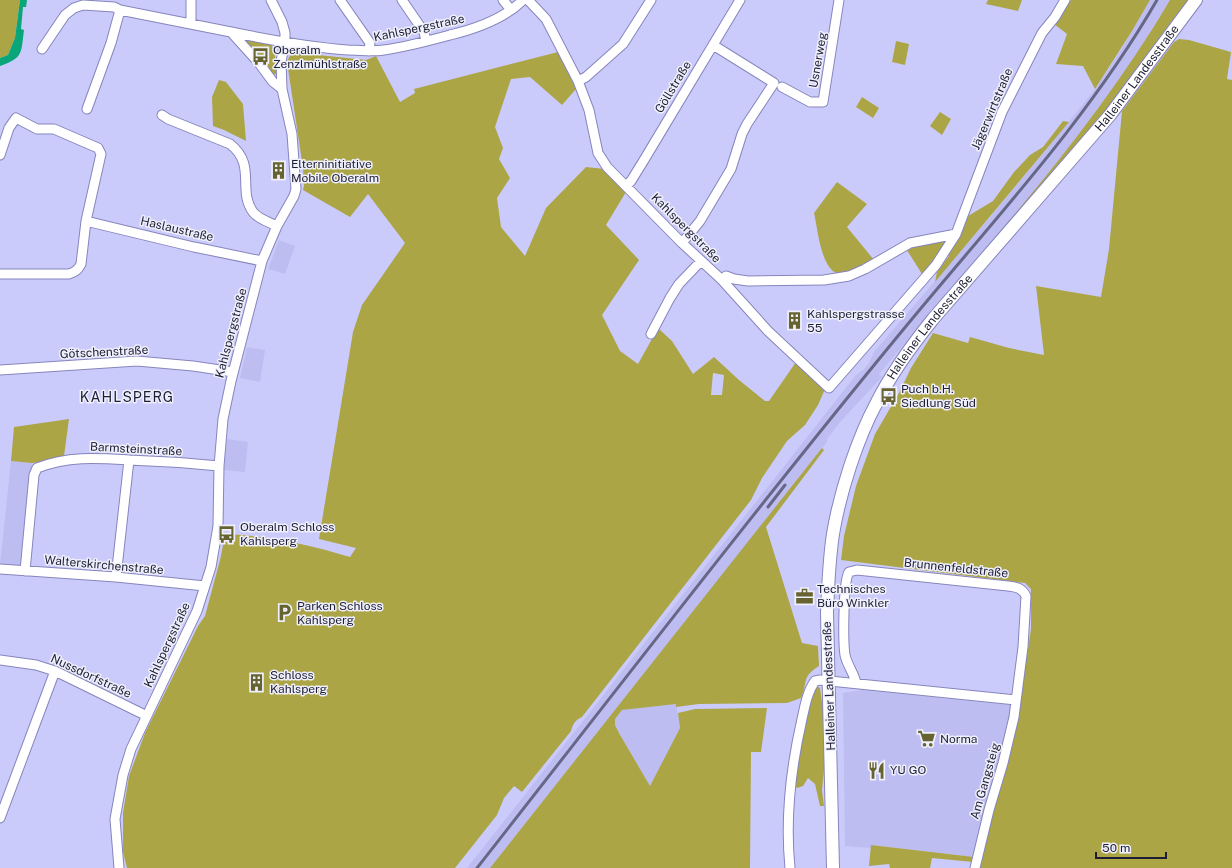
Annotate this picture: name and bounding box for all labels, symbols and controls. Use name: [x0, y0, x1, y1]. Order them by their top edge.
street label: Kahlspergstraße: [372, 12, 466, 44]
street label: Halleiner Landesstraße: [1092, 22, 1182, 134]
street label: Usnerweg: [806, 31, 830, 89]
place label: Oberalm Zenzlmühlstraße: [273, 43, 367, 71]
bus stop icon: Oberalm Zenzlmühlstraße: [250, 47, 270, 67]
street label: Göllstraße: [652, 58, 694, 116]
street label: Jägerwirtstraße: [968, 66, 1016, 152]
place label: Elterninitiative Mobile Oberalm: [291, 157, 379, 185]
building icon: Elterninitiative Mobile Oberalm: [268, 161, 288, 181]
street label: Kahlspergstraße: [648, 190, 724, 266]
street label: Haslaustraße: [139, 214, 215, 244]
street label: Halleiner Landesstraße: [884, 272, 975, 382]
street label: Kahlspergstraße: [212, 286, 250, 379]
place label: Kahlspergstrasse 55: [807, 307, 905, 335]
building icon: Kahlspergstrasse 55: [784, 311, 804, 331]
street label: Götschenstraße: [59, 343, 149, 361]
place label: Puch b.H. Siedlung Süd: [901, 382, 976, 410]
bus stop icon: Puch b.H. Siedlung Süd: [878, 386, 898, 406]
district label: KAHLSPERG: [80, 389, 174, 405]
street label: Barmsteinstraße: [89, 440, 183, 458]
place label: Oberalm Schloss Kahlsperg: [240, 520, 334, 548]
bus stop icon: Oberalm Schloss Kahlsperg: [217, 524, 237, 544]
street label: Walterskirchenstraße: [44, 553, 164, 577]
street label: Brunnenfeldstraße: [903, 556, 1009, 580]
place label: Technisches Büro Winkler: [817, 582, 889, 610]
office icon: Technisches Büro Winkler: [794, 586, 814, 606]
place label: Parken Schloss Kahlsperg: [297, 599, 383, 627]
street label: Kahlspergstraße: [141, 600, 193, 690]
parking icon: Parken Schloss Kahlsperg: [274, 603, 294, 623]
street label: Halleiner Landesstraße: [820, 621, 838, 751]
street label: Nussdorfstraße: [49, 651, 134, 701]
place label: Schloss Kahlsperg: [270, 668, 327, 696]
building icon: Schloss Kahlsperg: [247, 672, 267, 692]
supermarket icon: Norma: [917, 729, 937, 749]
place label: Norma: [940, 732, 977, 746]
street label: Am Gangsteig: [967, 741, 1003, 821]
restaurant icon: YU GO: [867, 760, 887, 780]
place label: YU GO: [890, 763, 926, 777]
scale bar: [1096, 834, 1166, 860]
text: 50 m: [1102, 841, 1130, 855]

